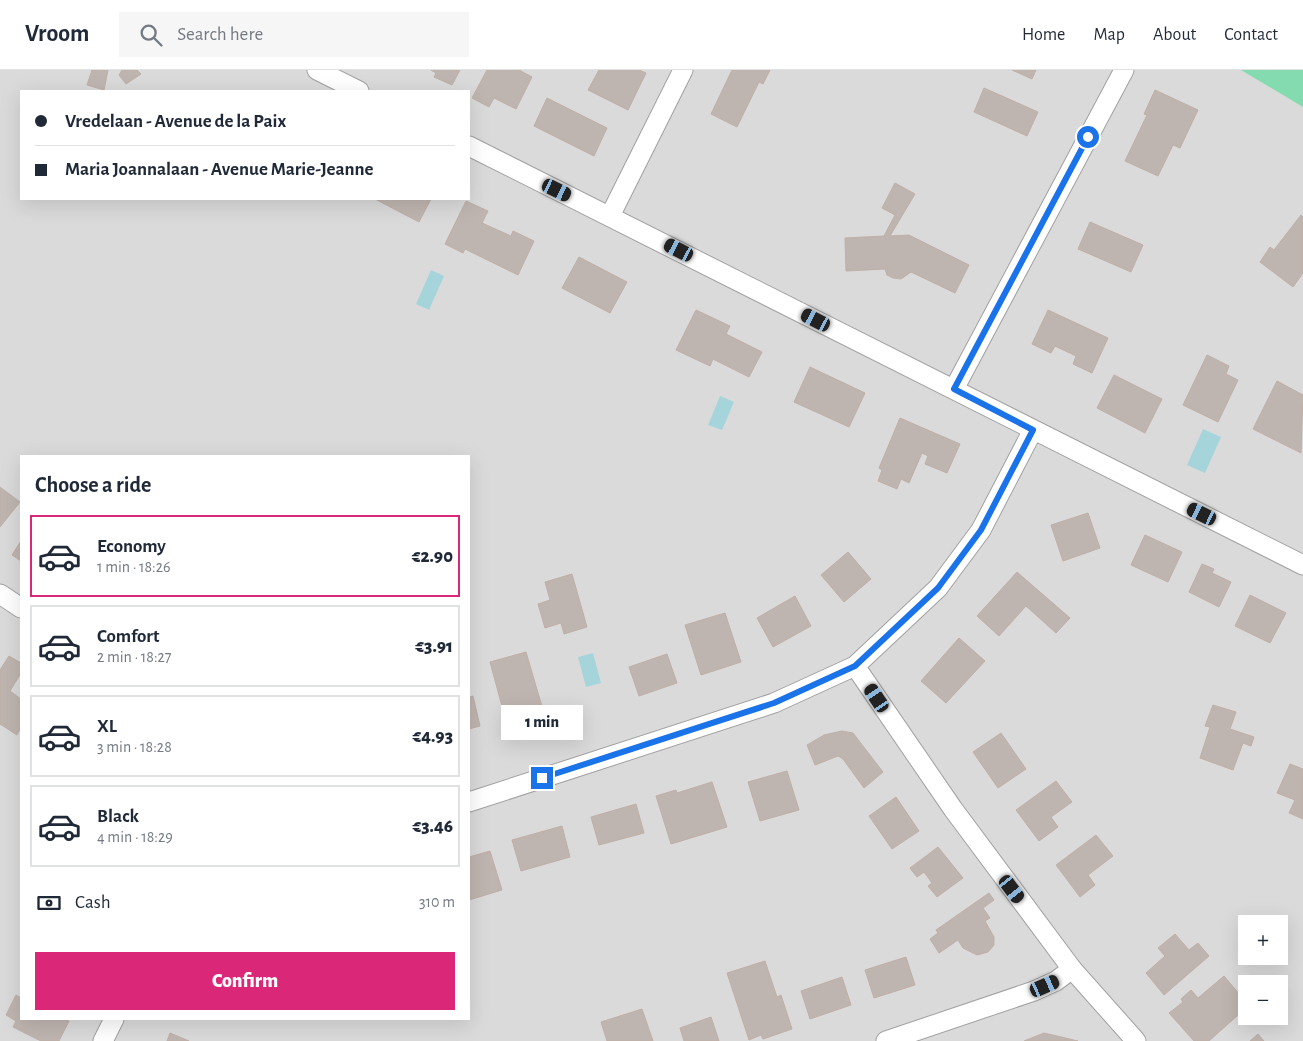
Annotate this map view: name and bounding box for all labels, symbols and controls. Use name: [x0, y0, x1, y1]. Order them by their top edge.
search box: [119, 12, 469, 57]
icon: search: [137, 21, 165, 49]
text: Vroom: [25, 22, 89, 46]
text: Search here: [177, 25, 263, 44]
text: Home: [1022, 26, 1065, 44]
text: Map: [1093, 26, 1125, 44]
text: About: [1153, 26, 1196, 44]
text: Contact: [1224, 26, 1278, 44]
text: Vredelaan - Avenue de la Paix: [65, 112, 286, 131]
route start: [1077, 126, 1099, 148]
text: Maria Joannalaan - Avenue Marie-Jeanne: [65, 160, 373, 179]
car: [540, 177, 573, 203]
car: [662, 237, 695, 263]
car: [799, 307, 832, 333]
text: Choose a ride: [35, 474, 151, 496]
car: [1185, 501, 1218, 527]
icon: car: [37, 534, 82, 579]
text: Economy: [97, 537, 166, 556]
text: €2.90: [412, 547, 453, 566]
text: 1 min · 18:26: [97, 559, 171, 575]
icon: car: [37, 624, 82, 669]
text: Comfort: [97, 627, 159, 646]
text: €3.91: [415, 637, 453, 656]
text: 2 min · 18:27: [97, 649, 172, 665]
car: [862, 681, 891, 715]
callout: 1 min: [501, 706, 583, 740]
icon: car: [37, 714, 82, 759]
text: 1 min: [525, 714, 559, 730]
text: XL: [97, 717, 117, 736]
text: €4.93: [413, 727, 453, 746]
text: 3 min · 18:28: [97, 739, 172, 755]
route end: [531, 767, 553, 789]
icon: car: [37, 804, 82, 849]
text: Black: [97, 807, 139, 826]
text: €3.46: [413, 817, 453, 836]
text: 4 min · 18:29: [97, 829, 173, 845]
car: [996, 873, 1027, 905]
icon: cash: [35, 889, 63, 917]
text: Cash: [75, 893, 111, 912]
text: 310 m: [419, 894, 455, 910]
map controls: [1238, 915, 1288, 1025]
button: +: [1238, 915, 1288, 965]
button: Confirm: [35, 952, 455, 1010]
car: [1028, 973, 1061, 999]
button: −: [1238, 975, 1288, 1025]

